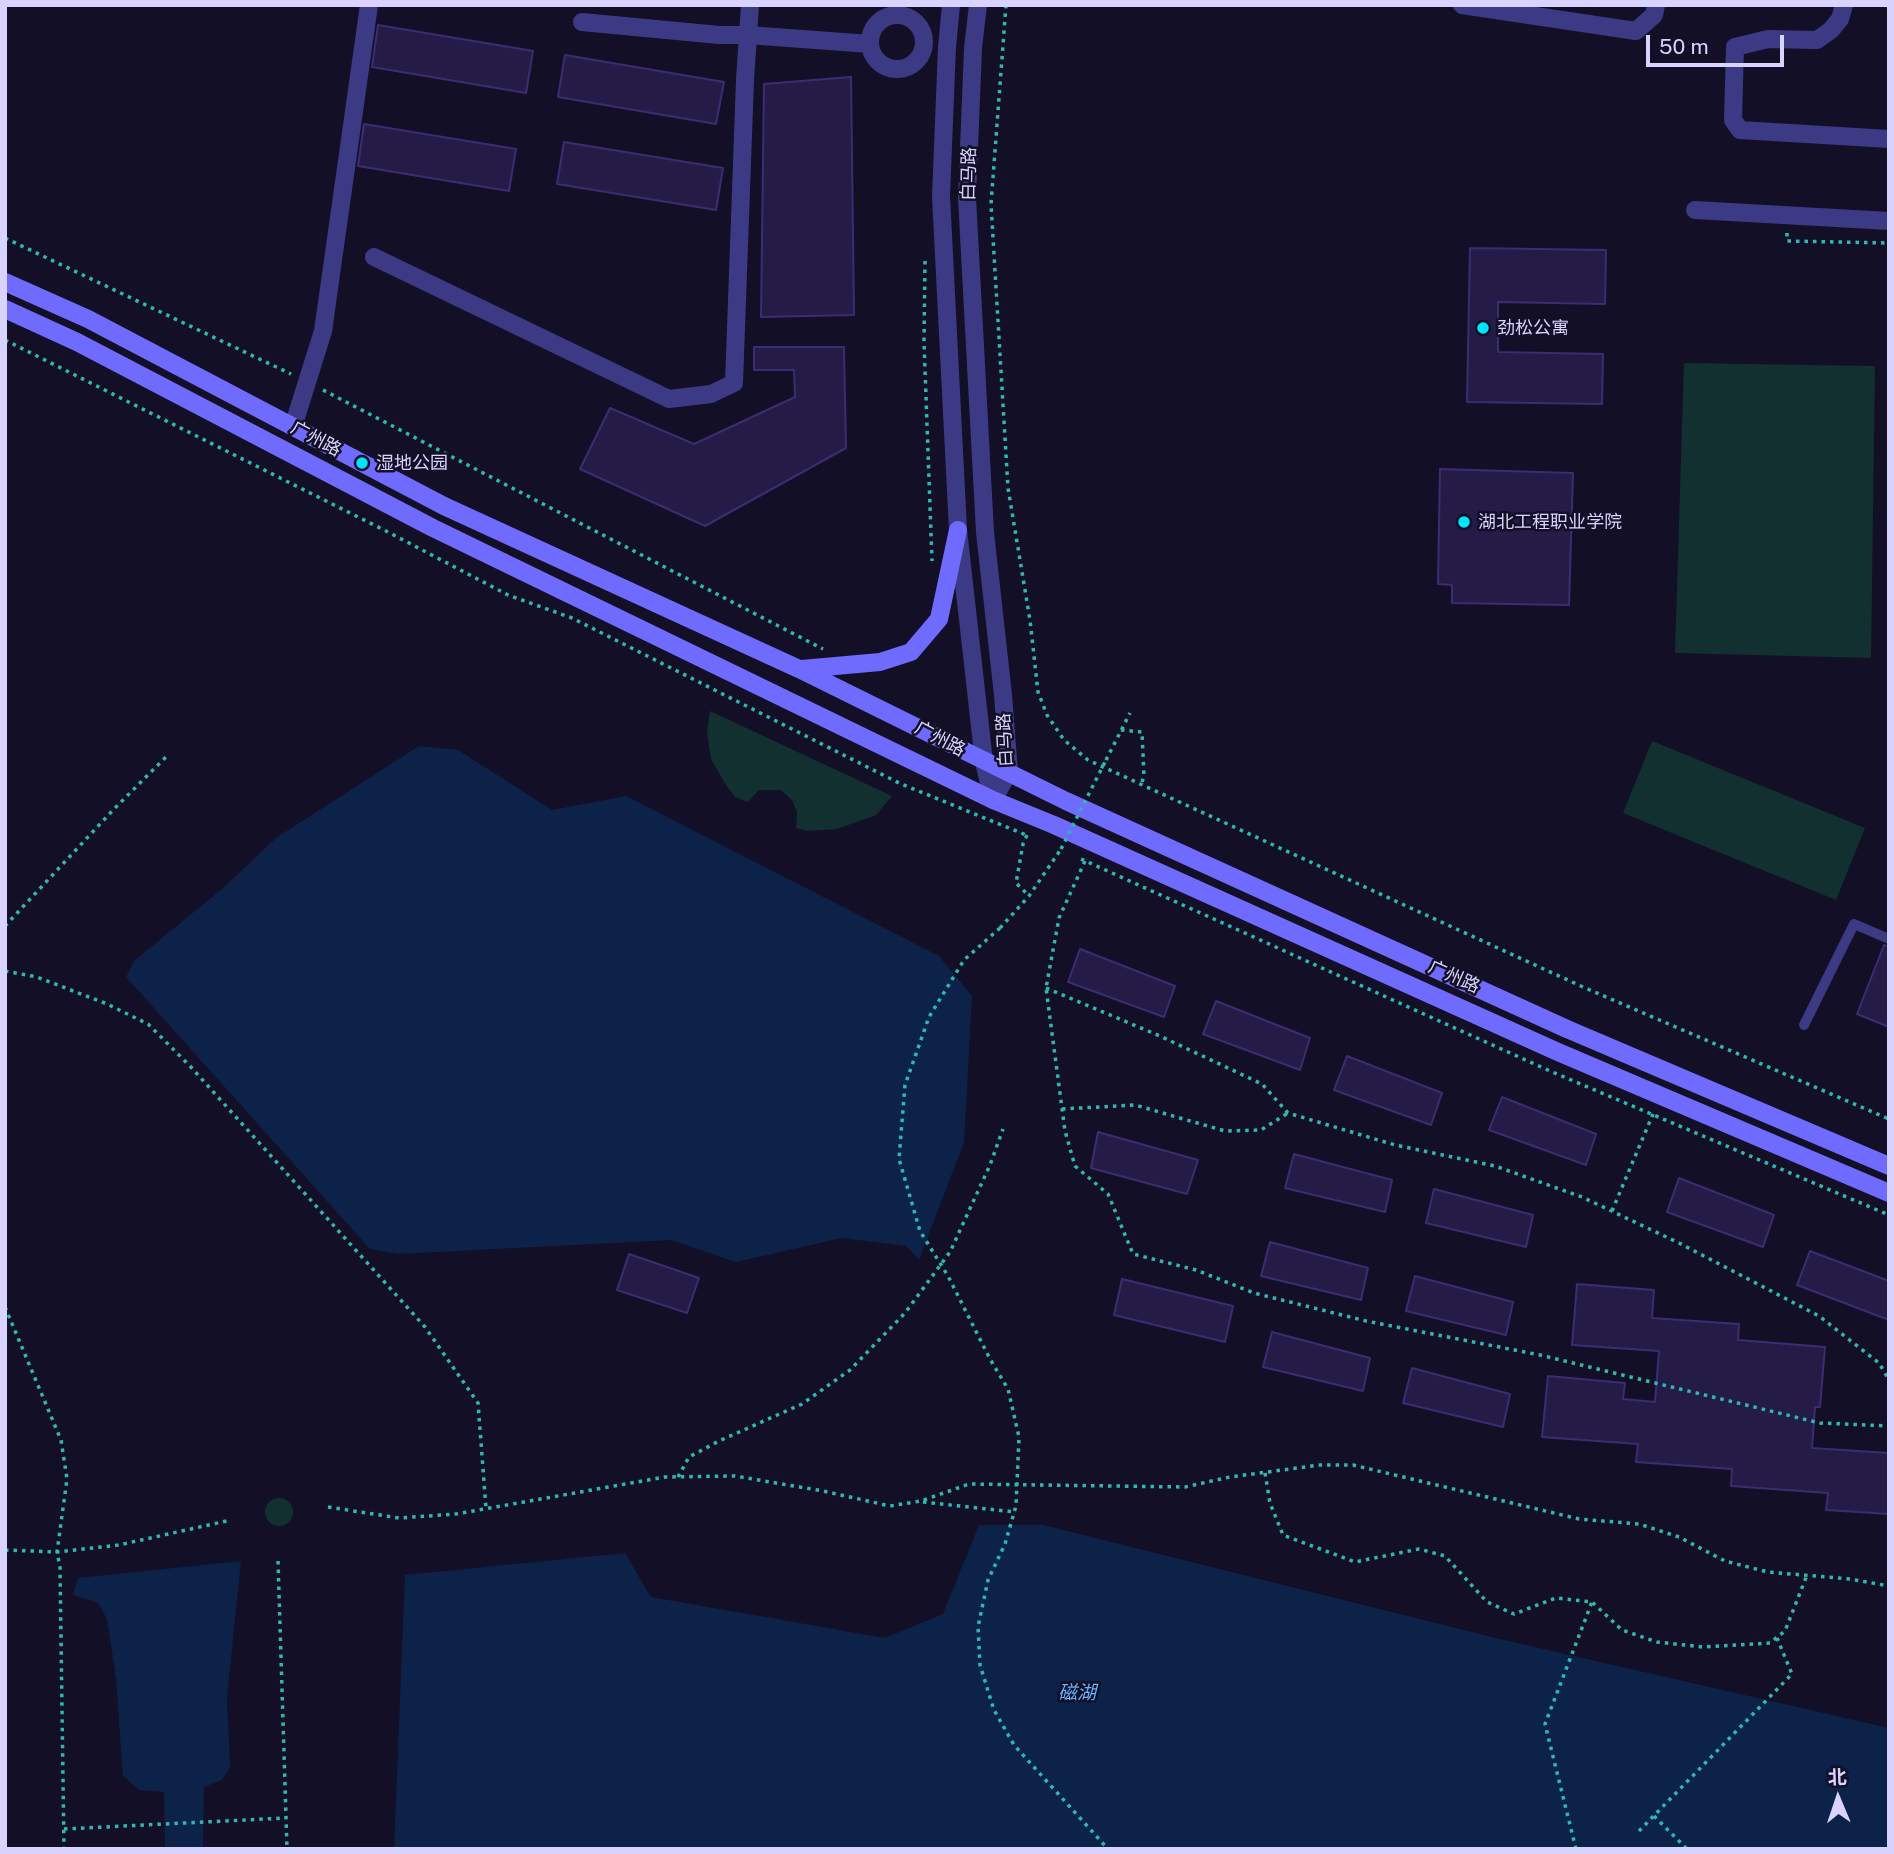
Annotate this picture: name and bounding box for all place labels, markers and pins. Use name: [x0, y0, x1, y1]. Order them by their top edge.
place label: 劲松公寓: [1497, 317, 1569, 339]
marker: 劲松公寓: [1475, 320, 1491, 336]
place label: 湿地公园: [376, 452, 448, 474]
marker: 湿地公园: [354, 455, 370, 471]
place label: 湖北工程职业学院: [1478, 511, 1622, 533]
marker: 湖北工程职业学院: [1456, 514, 1472, 530]

